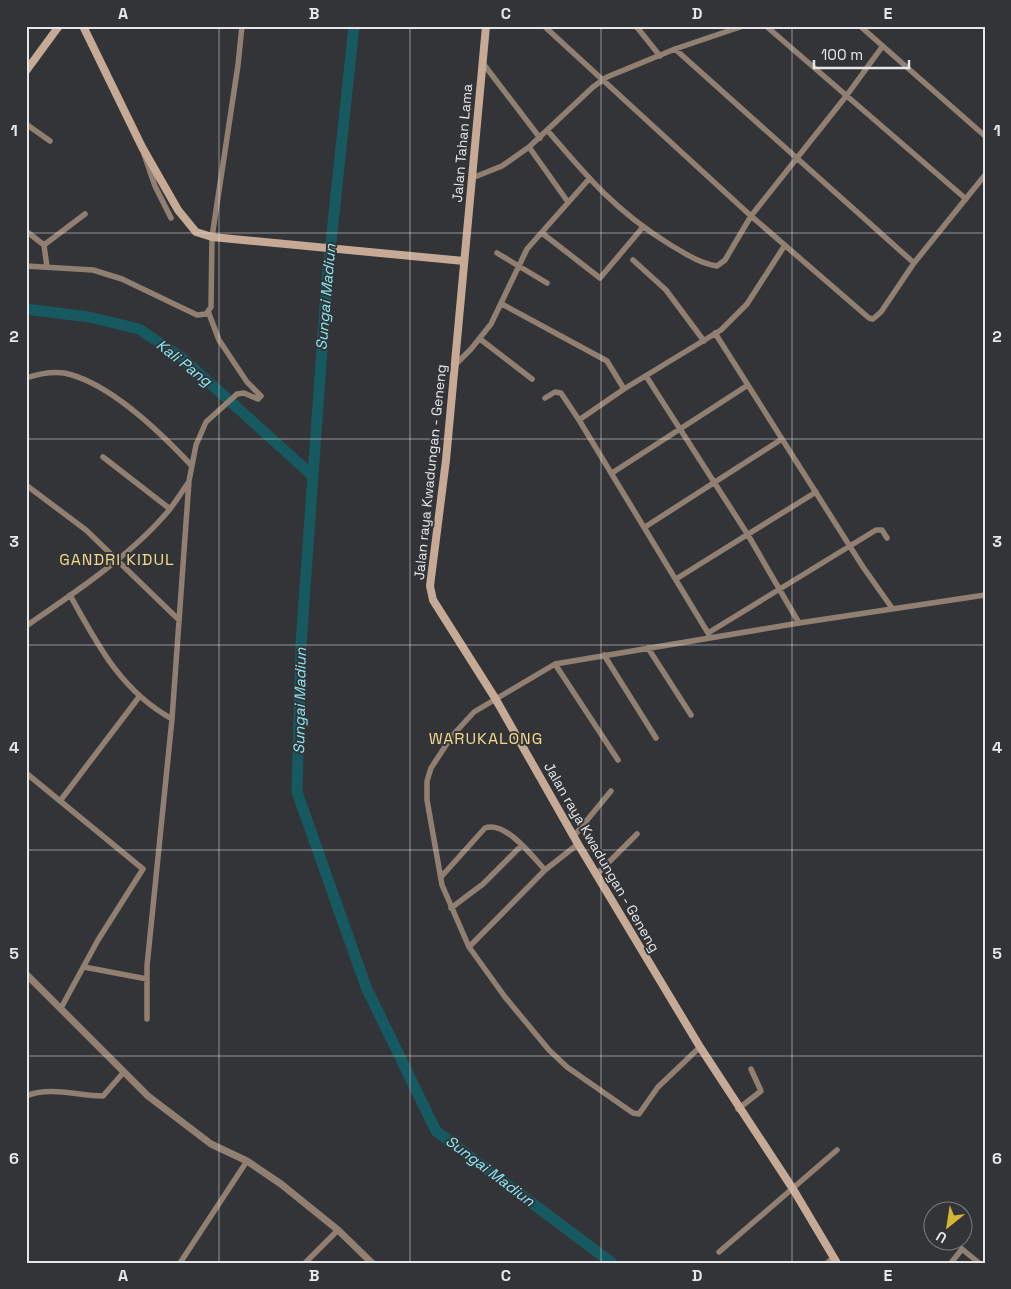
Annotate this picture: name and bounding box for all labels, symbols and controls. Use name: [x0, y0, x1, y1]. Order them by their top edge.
text: A: [118, 3, 128, 24]
text: B: [309, 3, 319, 24]
text: C: [501, 3, 511, 24]
text: D: [692, 3, 702, 24]
text: E: [884, 3, 893, 24]
scale bar: [814, 38, 908, 70]
text: 100 m: [821, 45, 863, 64]
street label: Jalan Tahan Lama: [448, 83, 476, 203]
text: 1: [10, 120, 18, 141]
text: 1: [993, 120, 1001, 141]
water label: Sungai Madiun: [311, 242, 340, 351]
text: 2: [9, 326, 19, 347]
text: 2: [992, 326, 1002, 347]
water label: Kali Pang: [153, 335, 217, 391]
street label: Jalan raya Kwadungan - Geneng: [410, 363, 450, 581]
text: 3: [9, 531, 19, 552]
text: 3: [992, 531, 1002, 552]
district label: GANDRI KIDUL: [59, 549, 175, 570]
water label: Sungai Madiun: [289, 647, 310, 754]
district label: WARUKALONG: [429, 728, 543, 749]
text: 4: [9, 737, 19, 758]
text: 4: [992, 737, 1002, 758]
street label: Jalan raya Kwadungan - Geneng: [540, 759, 664, 955]
text: 5: [9, 943, 19, 964]
text: 5: [992, 943, 1002, 964]
water label: Sungai Madiun: [442, 1131, 539, 1211]
text: 6: [9, 1148, 19, 1169]
text: 6: [992, 1148, 1002, 1169]
north arrow: [924, 1202, 974, 1252]
text: U: [933, 1227, 950, 1247]
text: A: [118, 1265, 128, 1286]
text: B: [309, 1265, 319, 1286]
text: C: [501, 1265, 511, 1286]
text: D: [692, 1265, 702, 1286]
text: E: [884, 1265, 893, 1286]

